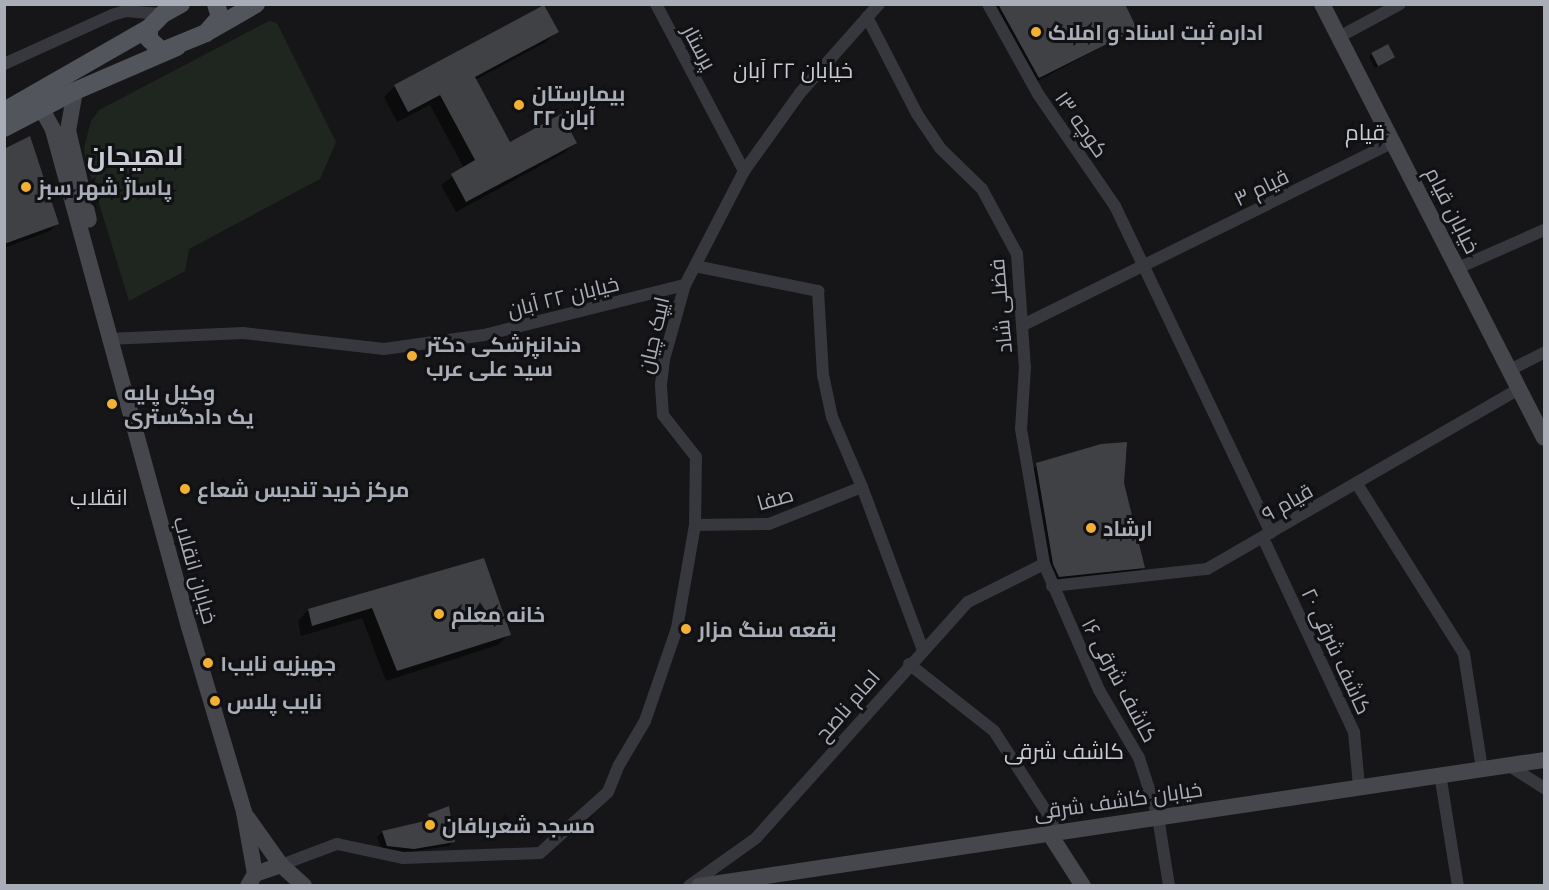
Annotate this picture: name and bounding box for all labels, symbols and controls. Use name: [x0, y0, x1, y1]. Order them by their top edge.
place label: اداره ثبت اسناد و املاک: [1048, 19, 1263, 45]
street label: پرستار: [678, 20, 722, 74]
marker: اداره ثبت اسناد و املاک: [1029, 25, 1043, 39]
district label: خیابان ۲۲ آبان: [733, 57, 853, 83]
place label: بیمارستان ۲۲ آبان: [532, 80, 625, 130]
street label: کوچه ۱۳: [1050, 86, 1114, 162]
marker: بیمارستان ۲۲ آبان: [510, 96, 528, 114]
district label: قیام: [1345, 119, 1385, 145]
district label: لاهیجان: [87, 139, 183, 171]
street label: قیام ۳: [1229, 163, 1293, 211]
street label: خیابان قیام: [1421, 163, 1485, 257]
place label: پاساژ شهر سبز: [38, 174, 172, 200]
marker: پاساژ شهر سبز: [19, 180, 33, 194]
street label: فضلی شاد: [983, 258, 1017, 354]
street label: خیابان ۲۲ آبان: [505, 270, 621, 322]
street label: ایپک چیان: [632, 294, 674, 376]
place label: دندانپزشکی دکتر سید علی عرب: [426, 331, 581, 381]
marker: دندانپزشکی دکتر سید علی عرب: [403, 347, 421, 365]
place label: وکیل پایه یک دادگستری: [124, 379, 254, 429]
marker: وکیل پایه یک دادگستری: [105, 397, 119, 411]
place label: مرکز خرید تندیس شعاع: [197, 476, 409, 502]
street label: قیام ۹: [1257, 477, 1317, 527]
street label: صفا: [754, 481, 796, 515]
marker: مرکز خرید تندیس شعاع: [178, 482, 192, 496]
district label: انقلاب: [70, 484, 128, 510]
street label: خیابان انقلاب: [169, 513, 223, 627]
place label: ارشاد: [1103, 515, 1153, 541]
marker: ارشاد: [1084, 521, 1098, 535]
street label: کاشف شرقی ۲۰: [1297, 584, 1377, 718]
place label: خانه معلم: [451, 601, 545, 627]
marker: خانه معلم: [432, 607, 446, 621]
street label: کاشف شرقی ۱۶: [1077, 614, 1163, 746]
place label: بقعه سنگ مزار: [698, 616, 837, 642]
marker: بقعه سنگ مزار: [679, 622, 693, 636]
place label: جهیزیه نایب۱: [220, 650, 336, 676]
marker: جهیزیه نایب۱: [201, 656, 215, 670]
street label: امام ناصح: [809, 664, 885, 746]
place label: نایب پلاس: [227, 688, 322, 714]
marker: نایب پلاس: [208, 694, 222, 708]
district label: کاشف شرقی: [1004, 738, 1124, 764]
street label: خیابان کاشف شرقی: [1032, 776, 1204, 824]
place label: مسجد شعربافان: [442, 812, 595, 838]
marker: مسجد شعربافان: [423, 818, 437, 832]

